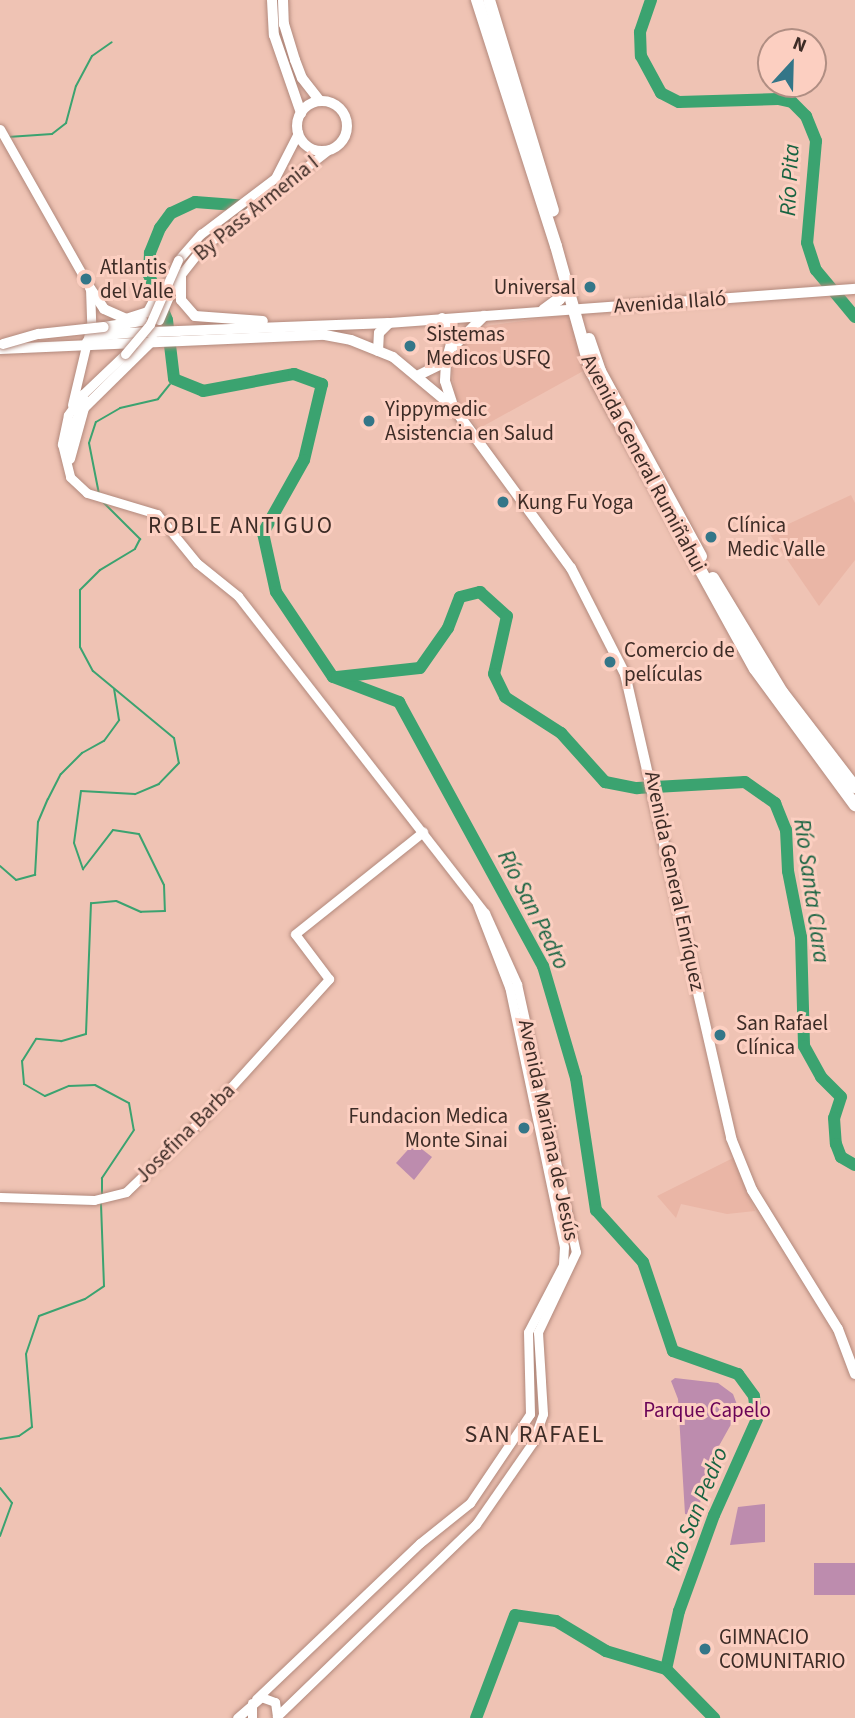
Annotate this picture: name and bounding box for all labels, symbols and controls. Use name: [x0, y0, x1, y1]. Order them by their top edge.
north arrow: [757, 28, 827, 98]
text: N: [788, 30, 810, 60]
water label: Río Pita: [774, 143, 806, 217]
street label: By Pass Armenia I: [189, 150, 323, 266]
place label: Atlantis del Valle: [100, 254, 174, 304]
marker: Atlantis del Valle: [78, 271, 94, 287]
place label: Universal: [494, 274, 576, 300]
marker: Universal: [582, 279, 598, 295]
street label: Avenida Ilaló: [613, 286, 727, 318]
place label: Sistemas Medicos USFQ: [426, 321, 551, 371]
marker: Sistemas Medicos USFQ: [400, 336, 420, 356]
street label: Avenida General Rumiñahui: [576, 350, 712, 576]
place label: Yippymedic Asistencia en Salud: [385, 396, 554, 446]
marker: Yippymedic Asistencia en Salud: [359, 411, 379, 431]
place label: Kung Fu Yoga: [517, 489, 634, 515]
marker: Kung Fu Yoga: [495, 494, 511, 510]
district label: ROBLE ANTIGUO: [150, 512, 332, 540]
place label: Clínica Medic Valle: [727, 512, 825, 562]
marker: Clínica Medic Valle: [701, 527, 721, 547]
place label: Comercio de películas: [624, 637, 735, 687]
marker: Comercio de películas: [602, 654, 618, 670]
street label: Avenida General Enríquez: [639, 769, 711, 993]
water label: Río Santa Clara: [787, 817, 835, 965]
water label: Río San Pedro: [491, 846, 575, 974]
place label: San Rafael Clínica: [736, 1010, 828, 1060]
street label: Avenida Mariana de Jesús: [513, 1017, 585, 1243]
marker: San Rafael Clínica: [710, 1025, 730, 1045]
street label: Josefina Barba: [130, 1078, 240, 1188]
place label: Fundacion Medica Monte Sinai: [349, 1103, 508, 1153]
marker: Fundacion Medica Monte Sinai: [514, 1118, 534, 1138]
park label: Parque Capelo: [643, 1397, 771, 1423]
district label: SAN RAFAEL: [466, 1421, 604, 1449]
water label: Río San Pedro: [660, 1443, 734, 1575]
place label: GIMNACIO COMUNITARIO: [719, 1624, 845, 1674]
marker: GIMNACIO COMUNITARIO: [697, 1641, 713, 1657]

